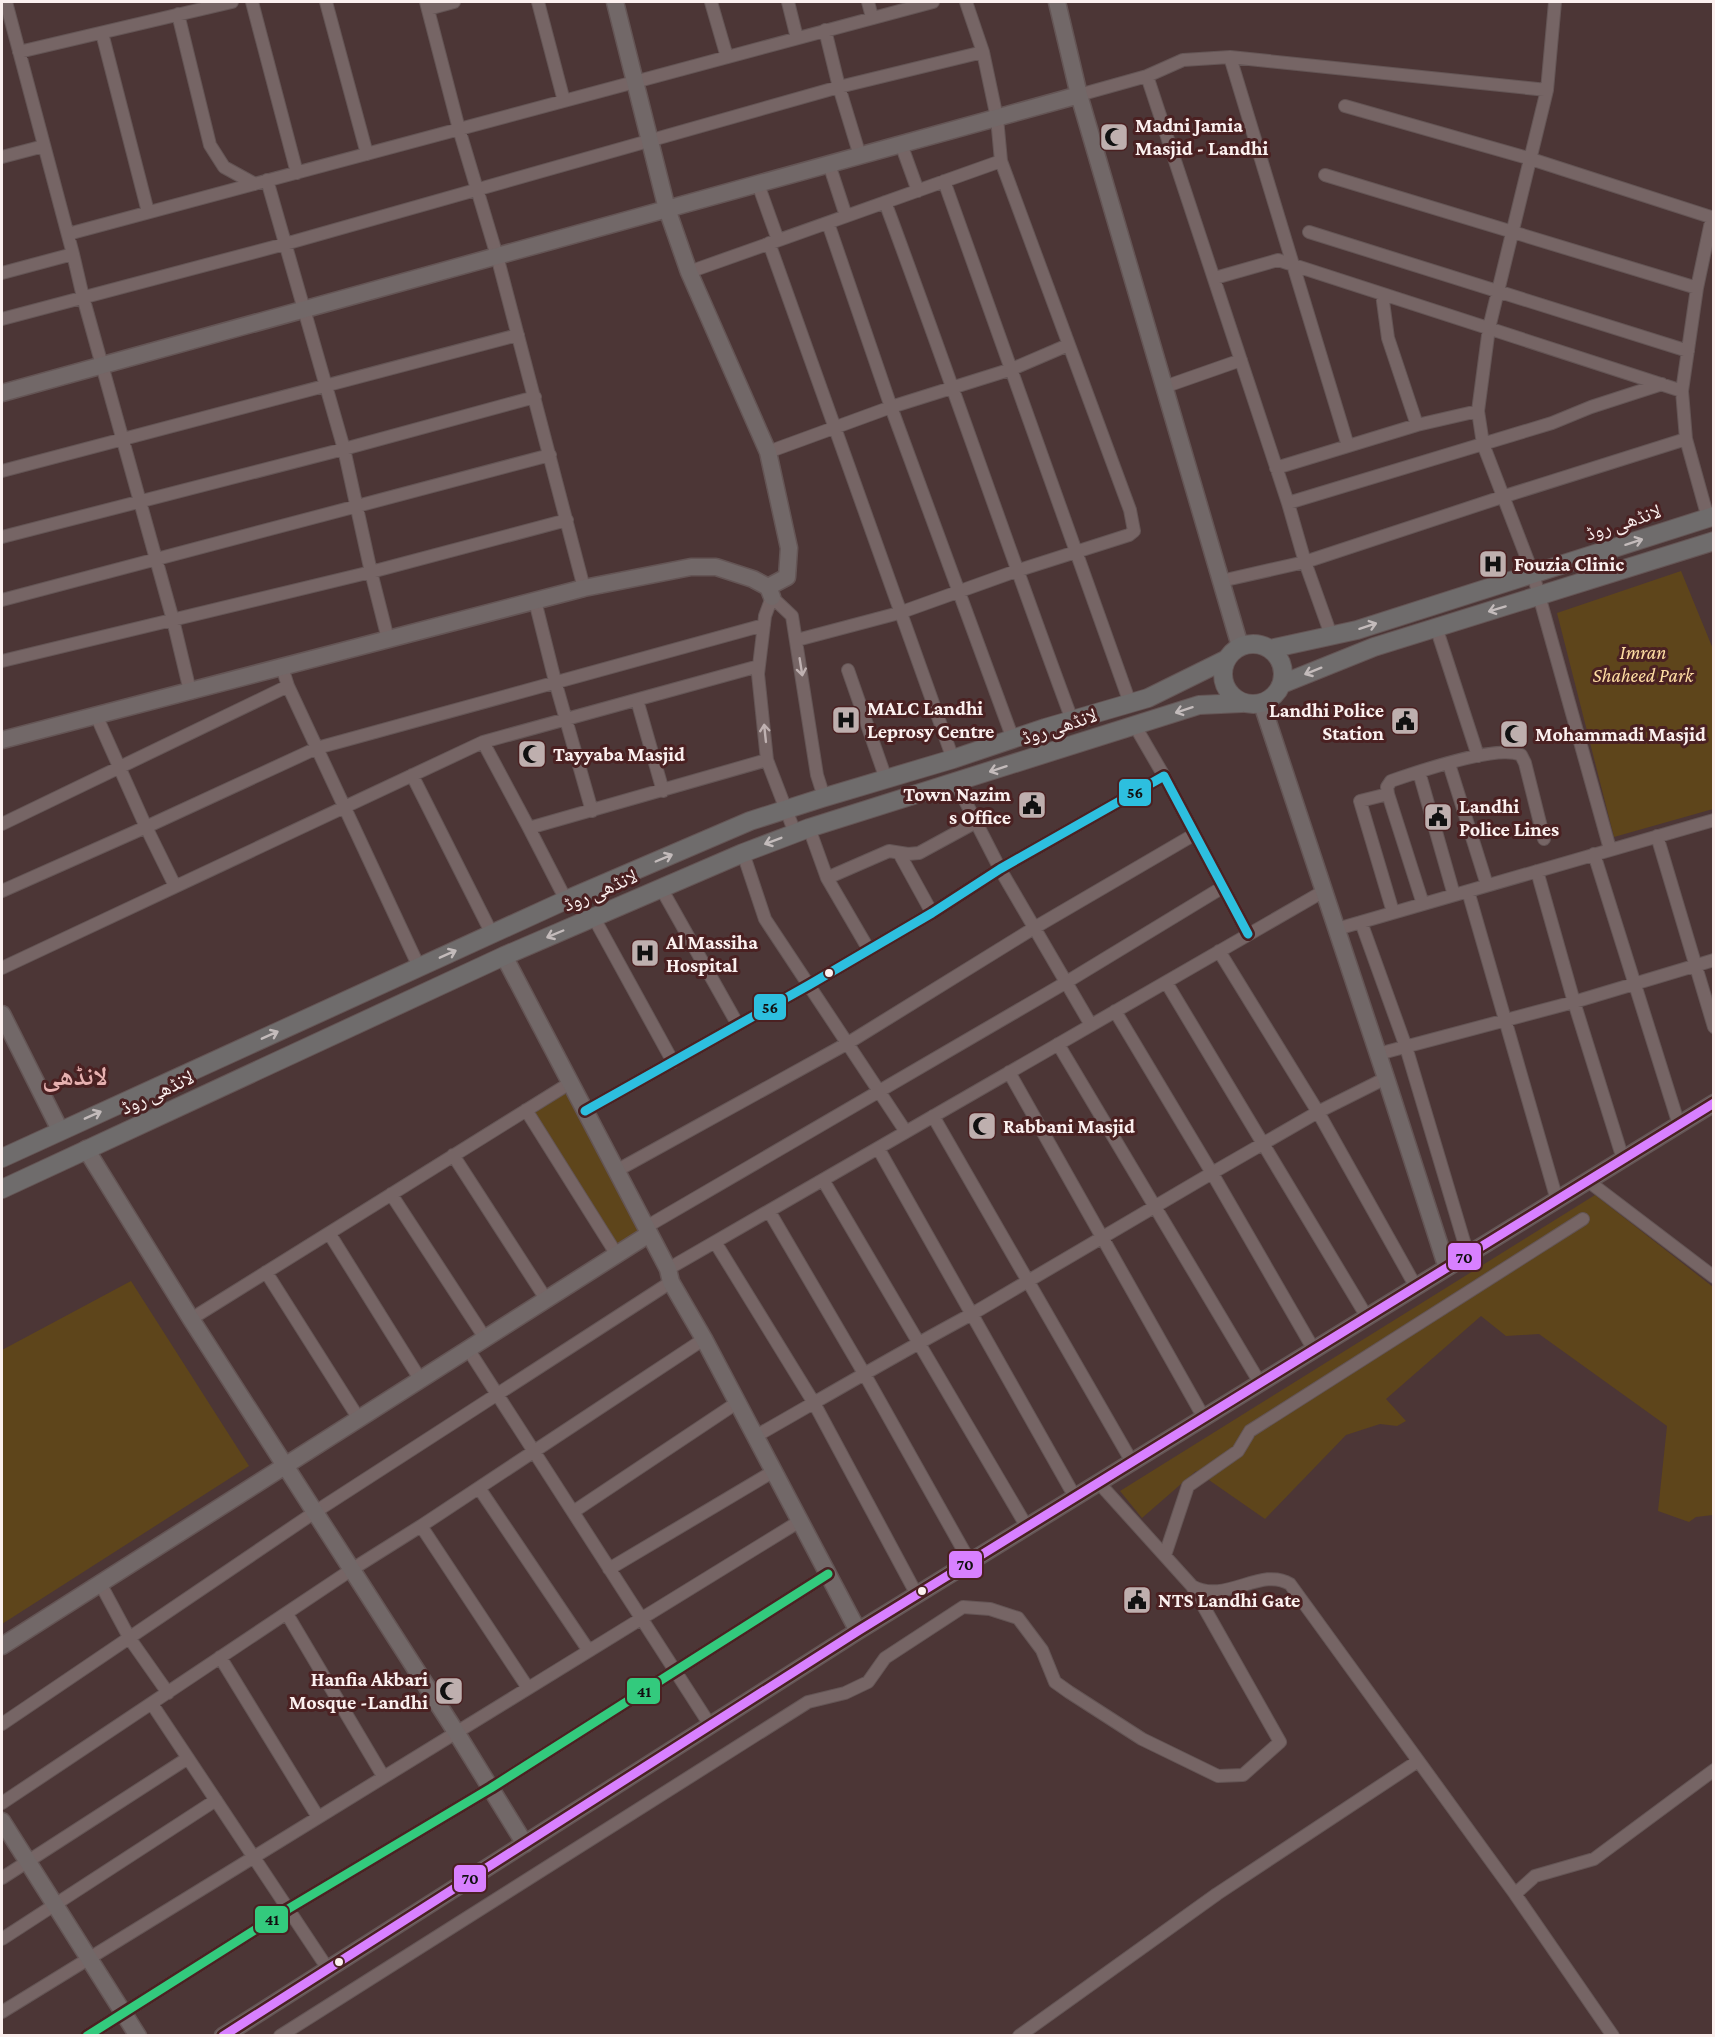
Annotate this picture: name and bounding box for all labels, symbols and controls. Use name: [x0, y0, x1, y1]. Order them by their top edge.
place label: Madni Jamia Masjid - Landhi: [1135, 114, 1268, 160]
mosque icon: Madni Jamia Masjid - Landhi: [1098, 121, 1130, 153]
street label: لانڈھی روڈ: [1582, 499, 1664, 546]
one-way arrow: [1624, 536, 1643, 547]
hospital icon: Fouzia Clinic: [1477, 548, 1509, 580]
place label: Fouzia Clinic: [1514, 553, 1624, 575]
one-way arrow: [1488, 604, 1507, 615]
one-way arrow: [1358, 620, 1377, 631]
park label: Imran Shaheed Park: [1592, 641, 1695, 686]
one-way arrow: [796, 657, 807, 676]
one-way arrow: [1304, 666, 1322, 677]
place label: MALC Landhi Leprosy Centre: [867, 697, 994, 742]
place label: Landhi Police Station: [1269, 699, 1385, 744]
street label: لانڈھی روڈ: [1018, 703, 1100, 750]
hospital icon: MALC Landhi Leprosy Centre: [830, 704, 862, 736]
one-way arrow: [1175, 705, 1194, 716]
public building icon: Landhi Police Station: [1389, 705, 1421, 737]
mosque icon: Mohammadi Masjid: [1498, 718, 1530, 750]
one-way arrow: [759, 723, 770, 743]
place label: Mohammadi Masjid: [1535, 723, 1706, 746]
mosque icon: Tayyaba Masjid: [516, 738, 548, 770]
place label: Tayyaba Masjid: [553, 743, 685, 766]
one-way arrow: [989, 765, 1008, 776]
line badge: 56: [1118, 778, 1152, 807]
place label: Town Nazim s Office: [903, 783, 1011, 828]
text: 56: [1127, 784, 1143, 801]
public building icon: Town Nazim s Office: [1016, 789, 1048, 821]
place label: Landhi Police Lines: [1459, 795, 1559, 840]
public building icon: Landhi Police Lines: [1422, 801, 1454, 833]
one-way arrow: [764, 836, 782, 847]
one-way arrow: [655, 852, 673, 863]
street label: لانڈھی روڈ: [560, 865, 641, 916]
one-way arrow: [546, 929, 564, 941]
place label: Al Massiha Hospital: [665, 931, 758, 976]
hospital icon: Al Massiha Hospital: [629, 937, 661, 969]
one-way arrow: [438, 948, 456, 959]
unlabelled marker: [823, 967, 835, 979]
line badge: 56: [753, 993, 787, 1021]
text: 56: [762, 999, 778, 1016]
one-way arrow: [261, 1028, 279, 1040]
district label: لانڈھی: [42, 1062, 108, 1092]
street label: لانڈھی روڈ: [117, 1065, 198, 1119]
one-way arrow: [83, 1109, 101, 1121]
mosque icon: Rabbani Masjid: [966, 1110, 998, 1142]
place label: Rabbani Masjid: [1003, 1115, 1135, 1138]
line badge: 70: [1447, 1242, 1482, 1271]
text: 70: [1455, 1249, 1473, 1266]
line badge: 70: [948, 1550, 983, 1579]
text: 70: [956, 1556, 974, 1573]
public building icon: NTS Landhi Gate: [1121, 1584, 1153, 1616]
unlabelled marker: [916, 1585, 928, 1597]
place label: NTS Landhi Gate: [1158, 1589, 1300, 1611]
place label: Hanfia Akbari Mosque -Landhi: [289, 1668, 428, 1713]
mosque icon: Hanfia Akbari Mosque -Landhi: [433, 1675, 465, 1707]
line badge: 41: [626, 1677, 661, 1705]
text: 41: [637, 1683, 651, 1700]
line badge: 70: [453, 1864, 487, 1893]
text: 70: [461, 1870, 479, 1887]
line badge: 41: [254, 1905, 289, 1934]
text: 41: [265, 1911, 279, 1928]
unlabelled marker: [333, 1956, 345, 1968]

